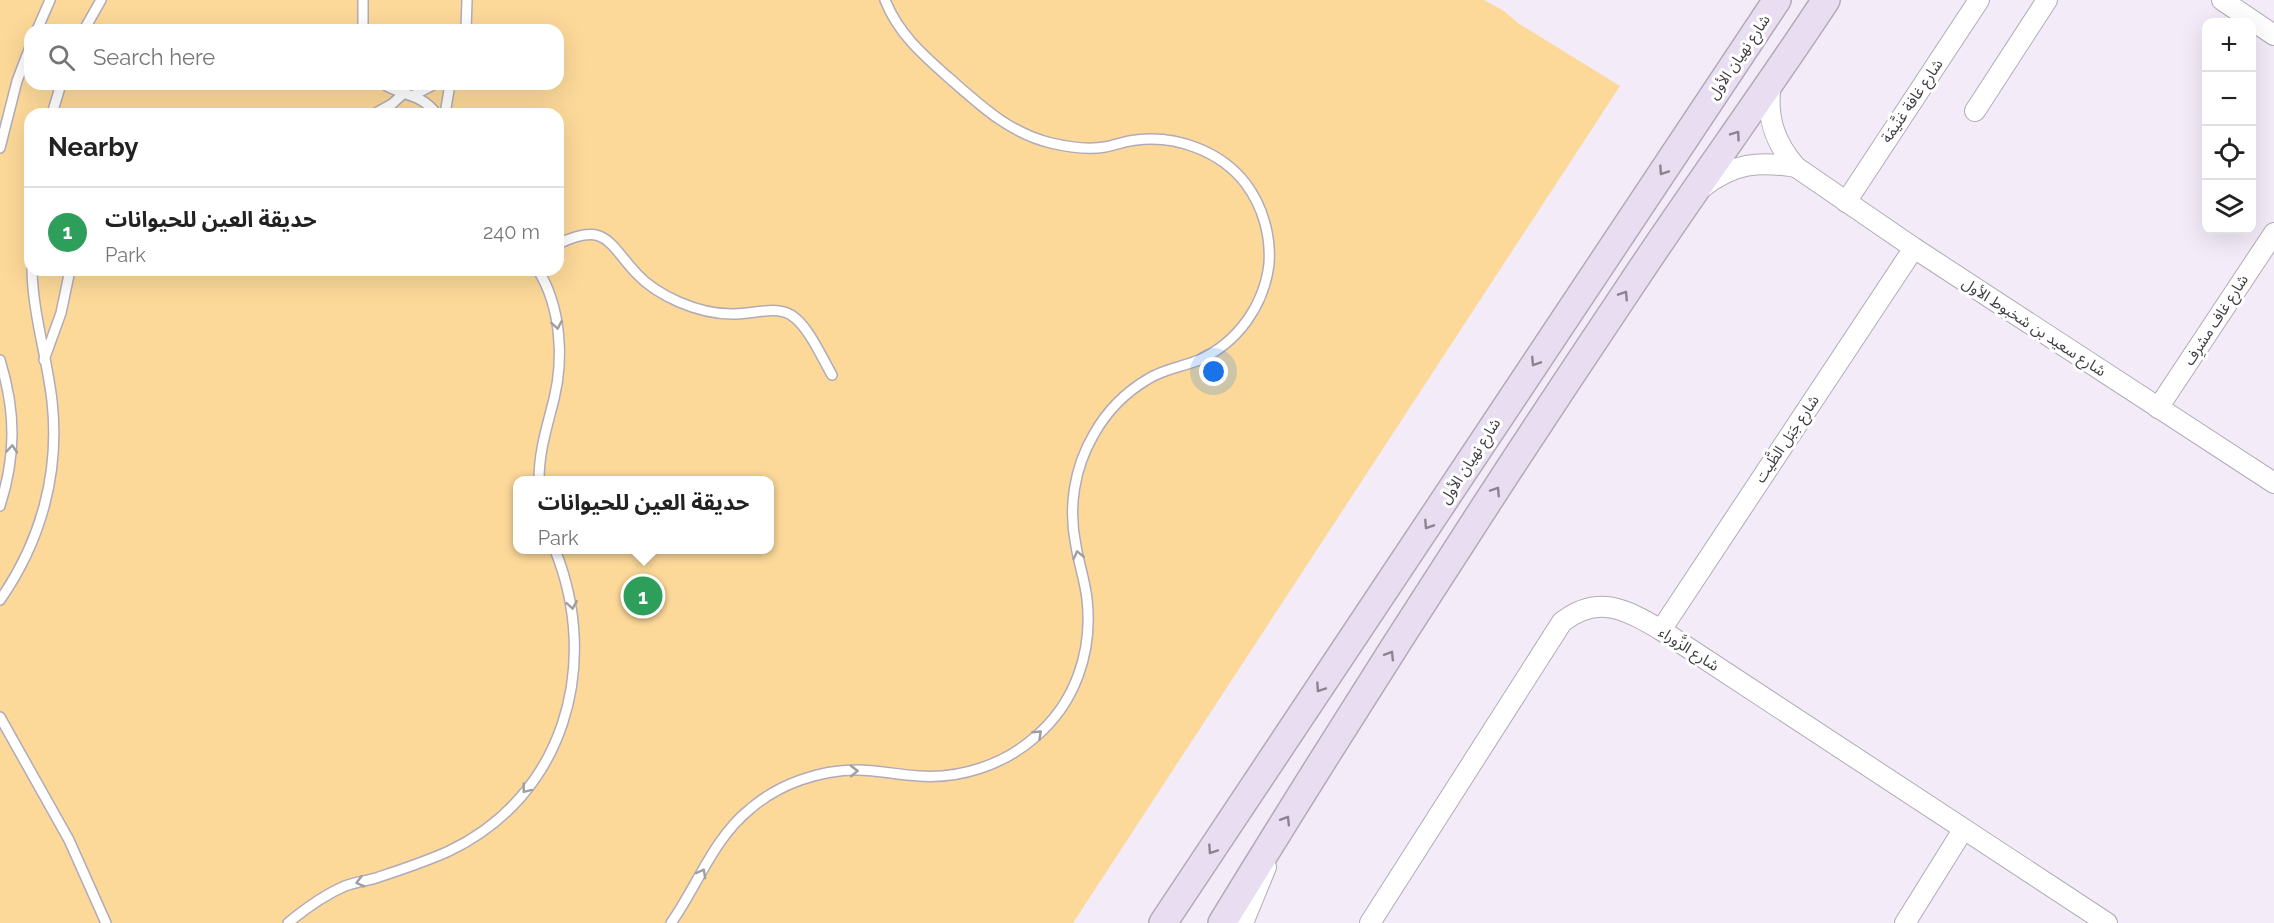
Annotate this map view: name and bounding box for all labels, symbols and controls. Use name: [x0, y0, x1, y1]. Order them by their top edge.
street label: شارع نهيان الأول: [1704, 11, 1777, 104]
map controls: [2202, 18, 2256, 234]
button: +: [2202, 18, 2256, 72]
search box: [24, 24, 564, 90]
icon: search: [45, 41, 78, 74]
text: Search here: [93, 44, 215, 70]
street label: شارع غافة غنَّيمَة: [1877, 55, 1949, 148]
button: −: [2202, 72, 2256, 126]
button: locate: [2202, 126, 2256, 180]
one-way arrow: [1728, 130, 1739, 141]
text: Nearby: [48, 132, 138, 162]
one-way arrow: [1659, 164, 1670, 175]
button: layers: [2202, 180, 2256, 234]
text: حديقة العين للحيوانات: [105, 206, 317, 232]
text: 1: [63, 220, 72, 244]
text: 240 m: [483, 220, 540, 244]
text: Park: [105, 243, 146, 267]
street label: شارع غاف مشرِف: [2180, 271, 2255, 370]
street label: شارع سعيد بن شخبوط الأول: [1957, 274, 2109, 383]
one-way arrow: [1617, 291, 1629, 301]
one-way arrow: [550, 320, 563, 330]
one-way arrow: [1531, 356, 1542, 367]
your location: [1199, 357, 1228, 386]
street label: شارع جَبَل الظَّيت: [1750, 391, 1826, 488]
street label: شارع نهيان الأول: [1436, 415, 1507, 509]
one-way arrow: [5, 445, 18, 454]
popup: [513, 476, 774, 554]
one-way arrow: [1489, 487, 1500, 498]
text: حديقة العين للحيوانات: [538, 489, 749, 515]
one-way arrow: [1424, 518, 1435, 529]
text: Park: [538, 526, 579, 550]
one-way arrow: [1073, 550, 1086, 560]
pin: 1: [624, 574, 662, 618]
one-way arrow: [565, 600, 578, 610]
street label: شارع الزَّوراء: [1654, 622, 1723, 678]
one-way arrow: [1383, 651, 1395, 661]
one-way arrow: [1316, 681, 1327, 692]
one-way arrow: [1031, 730, 1042, 741]
one-way arrow: [850, 764, 859, 777]
one-way arrow: [523, 782, 534, 793]
one-way arrow: [1278, 815, 1289, 826]
one-way arrow: [1208, 843, 1219, 854]
one-way arrow: [694, 869, 706, 880]
one-way arrow: [355, 875, 365, 887]

